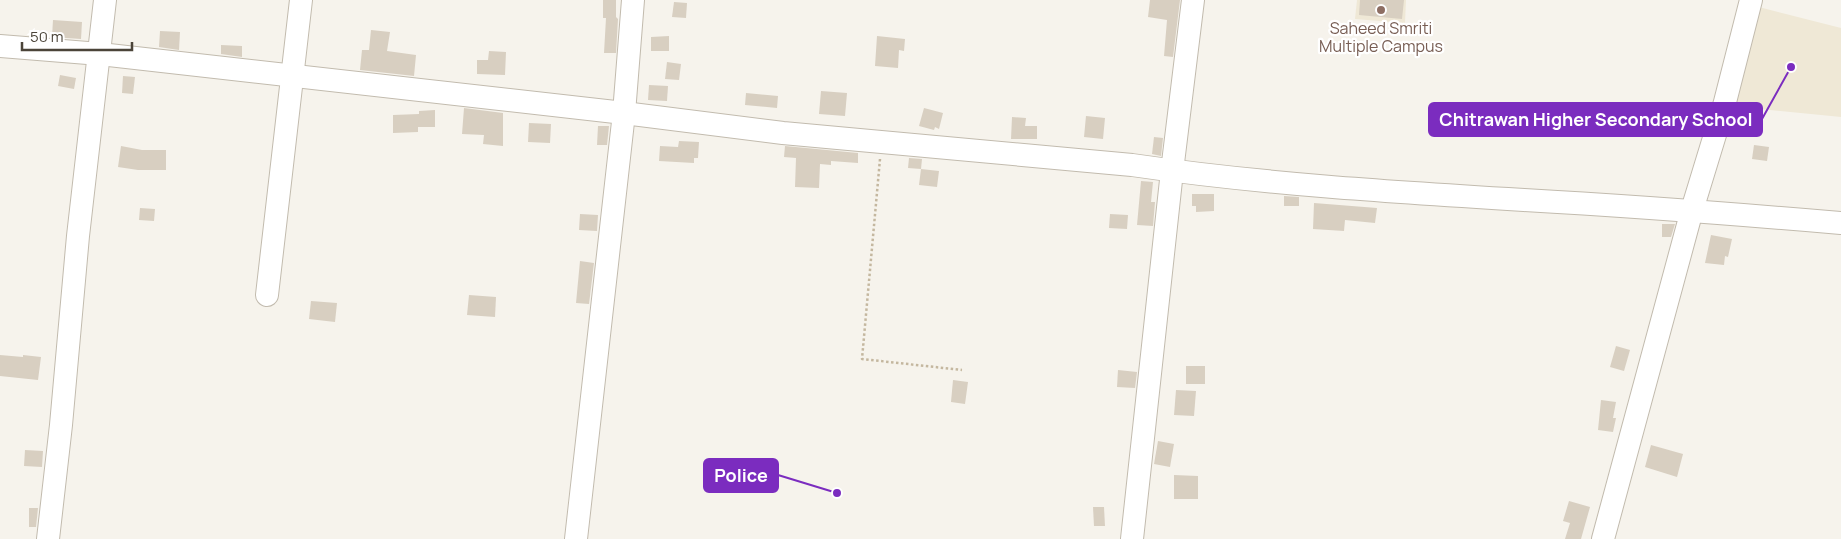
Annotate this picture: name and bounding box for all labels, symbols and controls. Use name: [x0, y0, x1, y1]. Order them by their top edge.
marker: Saheed Smriti Multiple Campus: [1375, 4, 1387, 16]
place label: Saheed Smriti Multiple Campus: [1319, 17, 1443, 57]
scale bar: [22, 20, 132, 52]
text: 50 m: [30, 26, 64, 47]
callout: Chitrawan Higher Secondary School: [1429, 103, 1762, 136]
text: Chitrawan Higher Secondary School: [1439, 107, 1753, 131]
callout: Police: [704, 459, 778, 492]
text: Police: [714, 463, 768, 487]

